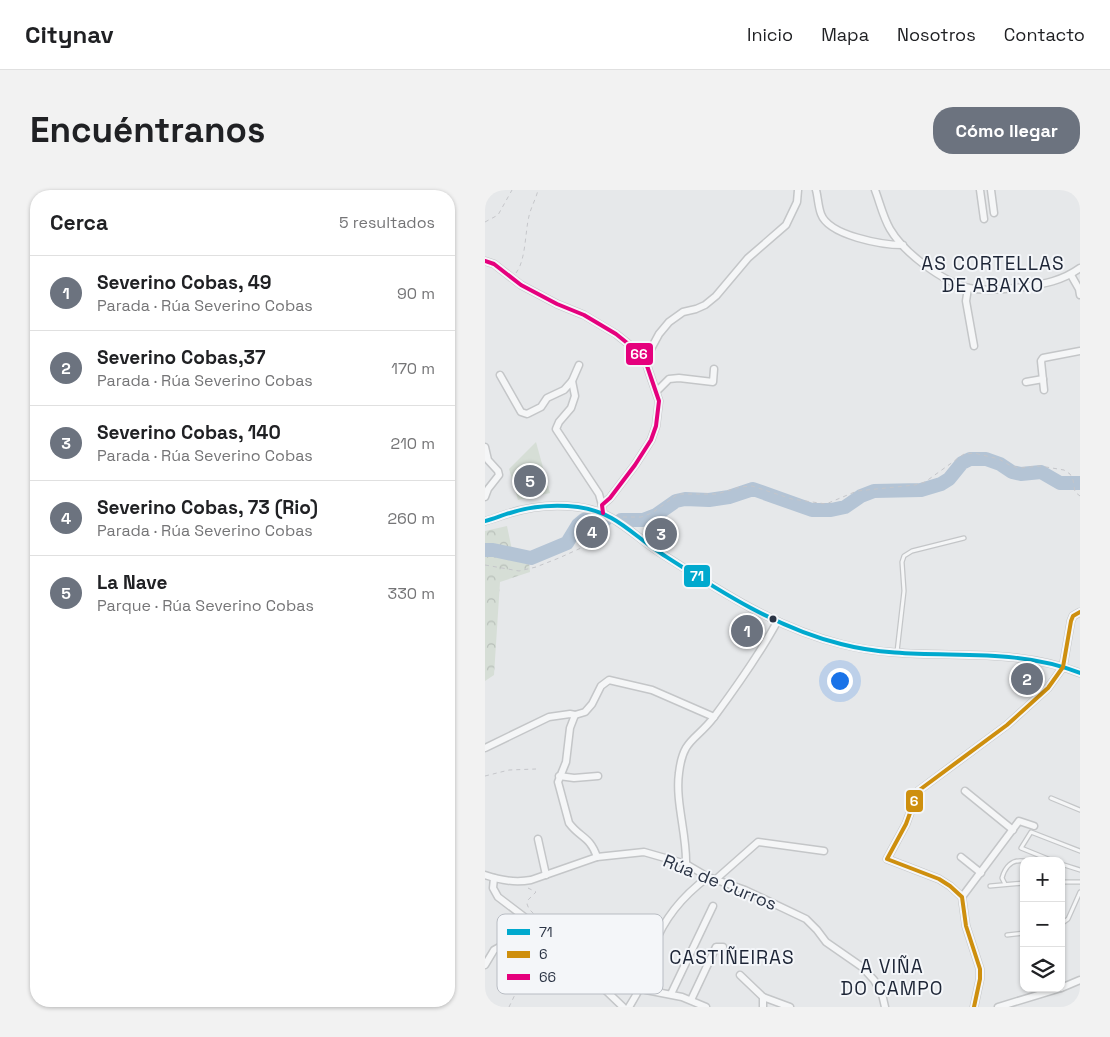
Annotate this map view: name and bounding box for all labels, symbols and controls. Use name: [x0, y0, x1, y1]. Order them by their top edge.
text: Citynav: [25, 19, 114, 50]
text: Inicio: [747, 23, 793, 46]
text: Mapa: [821, 23, 869, 46]
text: Nosotros: [897, 23, 976, 46]
text: Contacto: [1004, 23, 1085, 46]
button: Cómo llegar: [933, 107, 1080, 154]
text: Encuéntranos: [30, 108, 265, 152]
text: Cerca: [50, 209, 108, 236]
text: 5 resultados: [339, 212, 435, 233]
district label: AS CORTELLAS DE ABAIXO: [921, 251, 1065, 298]
text: Severino Cobas, 49: [97, 270, 272, 295]
text: 1: [62, 283, 70, 304]
text: 90 m: [397, 283, 435, 304]
text: Parada · Rúa Severino Cobas: [97, 295, 313, 316]
line badge: 66: [625, 342, 654, 366]
text: Severino Cobas,37: [97, 345, 266, 370]
text: 66: [630, 345, 648, 363]
text: 2: [61, 358, 71, 379]
text: 170 m: [391, 358, 435, 379]
text: Parada · Rúa Severino Cobas: [97, 370, 313, 391]
text: Severino Cobas, 140: [97, 420, 281, 445]
text: 3: [61, 433, 71, 454]
text: 210 m: [391, 433, 435, 454]
text: Parada · Rúa Severino Cobas: [97, 445, 313, 466]
pin: 5: [514, 462, 546, 500]
text: Severino Cobas, 73 (Rio): [97, 495, 318, 520]
text: 4: [61, 508, 71, 529]
text: 260 m: [387, 508, 435, 529]
pin: 4: [576, 513, 608, 551]
pin: 3: [645, 515, 677, 553]
text: Parada · Rúa Severino Cobas: [97, 520, 313, 541]
line badge: 71: [683, 564, 711, 588]
text: 71: [690, 567, 704, 585]
text: La Nave: [97, 570, 167, 595]
text: 5: [61, 583, 71, 604]
text: 330 m: [388, 583, 435, 604]
text: Parque · Rúa Severino Cobas: [97, 595, 314, 616]
pin: 1: [731, 612, 763, 650]
unlabelled marker: [768, 614, 778, 624]
pin: 2: [1011, 660, 1043, 698]
your location: [827, 668, 853, 694]
line badge: 6: [905, 789, 924, 813]
text: 6: [910, 792, 919, 810]
street label: Rúa de Curros: [660, 849, 780, 915]
map controls: [1020, 857, 1065, 992]
button: +: [1020, 857, 1065, 902]
button: −: [1020, 902, 1065, 947]
legend: [497, 914, 663, 994]
text: 71: [539, 923, 553, 941]
text: 6: [539, 945, 548, 963]
district label: CASTIÑEIRAS: [669, 945, 795, 970]
button: layers: [1020, 947, 1065, 992]
district label: A VIÑA DO CAMPO: [841, 954, 943, 1001]
text: 66: [539, 968, 556, 986]

